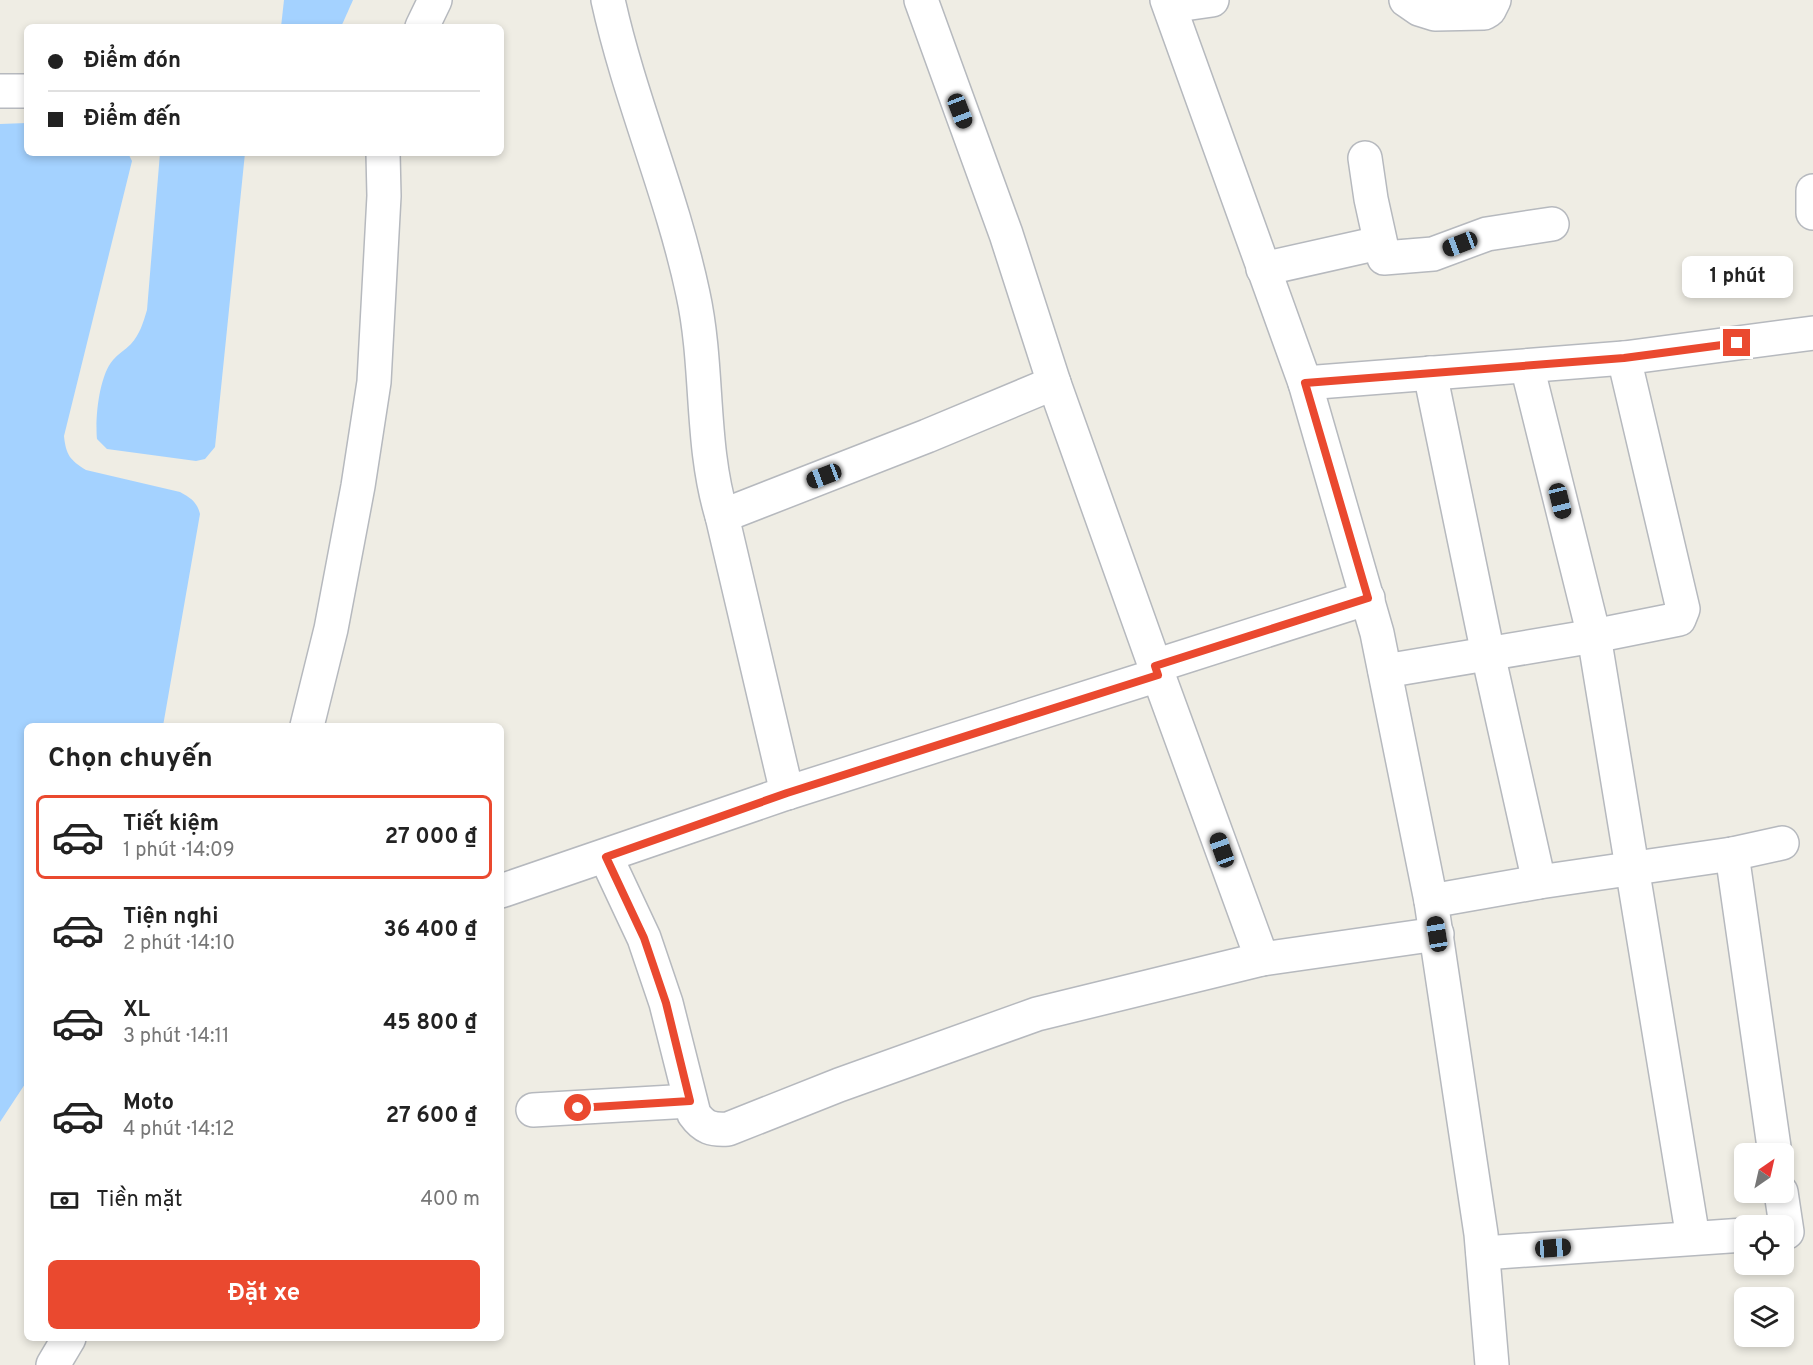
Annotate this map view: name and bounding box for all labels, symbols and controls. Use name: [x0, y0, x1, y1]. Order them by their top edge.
text: Điểm đón: [84, 48, 181, 75]
car: [945, 91, 975, 131]
text: Điểm đến: [84, 106, 181, 133]
car: [1440, 229, 1480, 259]
callout: 1 phút: [1682, 256, 1792, 298]
text: 1 phút: [1709, 264, 1766, 290]
route end: [1723, 329, 1750, 356]
car: [804, 461, 844, 491]
car: [1547, 481, 1573, 521]
text: Chọn chuyến: [48, 742, 213, 776]
icon: car: [51, 810, 105, 864]
text: Tiết kiệm: [123, 811, 219, 838]
text: 27 000 ₫: [385, 824, 477, 851]
car: [1207, 830, 1237, 870]
text: 1 phút · 14:09: [123, 838, 235, 864]
icon: car: [51, 903, 105, 957]
text: Tiện nghi: [123, 904, 218, 931]
car: [1425, 915, 1449, 953]
text: 36 400 ₫: [383, 917, 477, 944]
text: 2 phút · 14:10: [123, 931, 235, 957]
icon: car: [51, 996, 105, 1050]
text: XL: [123, 997, 150, 1024]
text: 45 800 ₫: [383, 1010, 477, 1037]
text: 3 phút · 14:11: [123, 1024, 229, 1050]
icon: car: [51, 1089, 105, 1143]
text: Moto: [123, 1090, 174, 1117]
route start: [564, 1094, 591, 1121]
text: 27 600 ₫: [386, 1103, 477, 1130]
text: 4 phút · 14:12: [123, 1117, 235, 1143]
north arrow: [1734, 1143, 1794, 1203]
map controls: [1734, 1143, 1794, 1347]
icon: cash: [48, 1184, 81, 1217]
text: Tiền mặt: [96, 1187, 183, 1214]
text: 400 m: [420, 1187, 480, 1213]
button: locate: [1734, 1215, 1794, 1275]
car: [1534, 1238, 1572, 1258]
button: Đặt xe: [48, 1260, 480, 1329]
button: layers: [1734, 1287, 1794, 1347]

